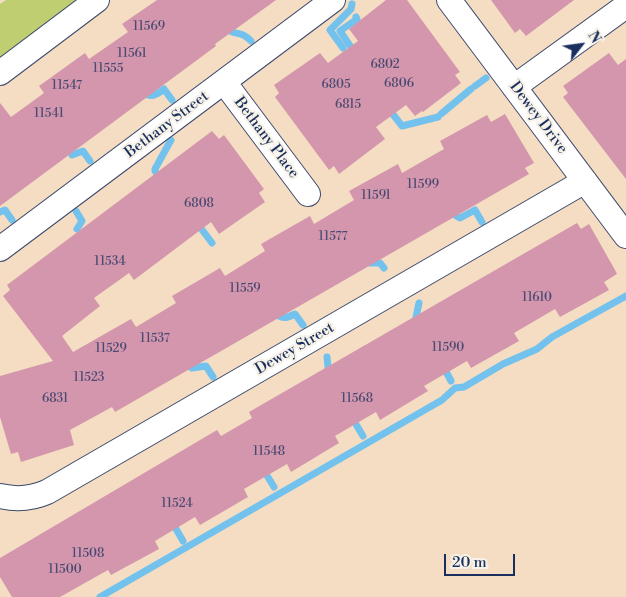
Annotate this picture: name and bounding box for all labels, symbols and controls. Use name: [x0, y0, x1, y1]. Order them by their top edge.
house number: 11569: [133, 20, 165, 34]
north arrow: [556, 20, 606, 70]
text: N: [583, 28, 605, 47]
house number: 11561: [117, 47, 147, 61]
house number: 6802: [370, 58, 400, 72]
house number: 11555: [93, 62, 123, 76]
house number: 6806: [384, 77, 414, 91]
house number: 6805: [321, 78, 351, 92]
street label: Dewey Drive: [505, 78, 571, 158]
house number: 11547: [52, 79, 82, 93]
street label: Bethany Street: [122, 88, 212, 162]
street label: Bethany Place: [230, 94, 302, 182]
house number: 6815: [335, 98, 361, 112]
house number: 11541: [34, 107, 64, 121]
house number: 11599: [407, 178, 439, 192]
house number: 11591: [361, 189, 391, 203]
house number: 6808: [184, 197, 214, 211]
house number: 11577: [318, 230, 348, 244]
house number: 11534: [94, 255, 126, 269]
house number: 11559: [229, 282, 261, 296]
house number: 11610: [522, 291, 552, 305]
street label: Dewey Street: [252, 319, 338, 379]
house number: 11537: [140, 332, 170, 346]
house number: 11590: [432, 341, 464, 355]
house number: 11529: [95, 342, 127, 356]
house number: 11523: [74, 371, 104, 385]
house number: 6831: [42, 392, 68, 406]
house number: 11568: [341, 392, 373, 406]
house number: 11548: [253, 445, 285, 459]
house number: 11524: [161, 497, 193, 511]
scale bar: [446, 544, 517, 576]
house number: 11508: [72, 547, 104, 561]
text: 20 m: [452, 553, 487, 572]
house number: 11500: [48, 563, 82, 577]

